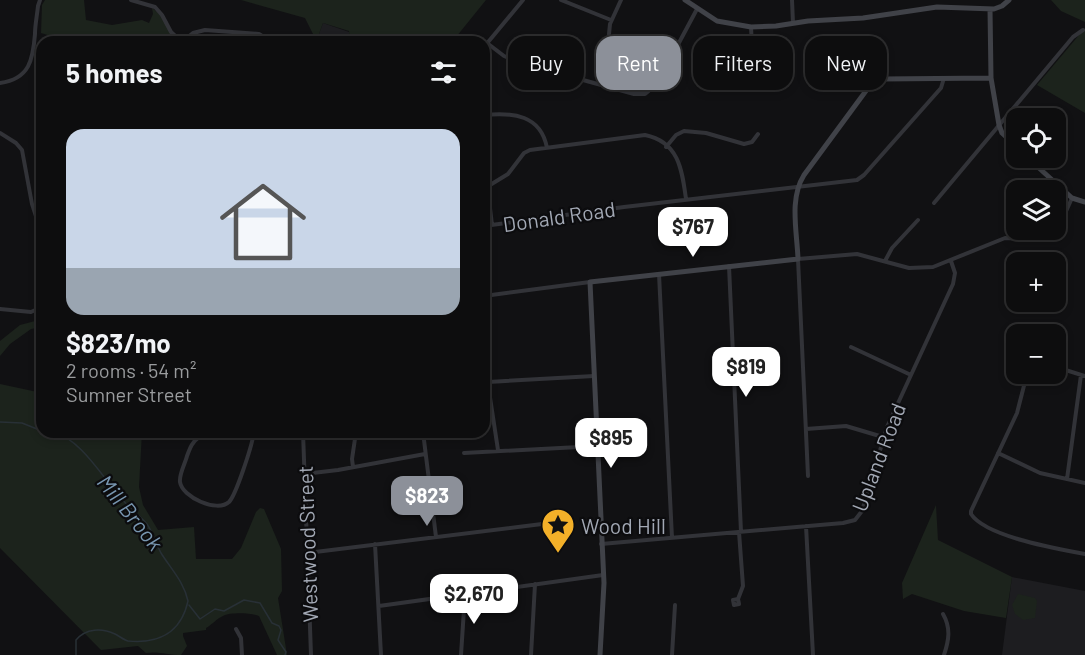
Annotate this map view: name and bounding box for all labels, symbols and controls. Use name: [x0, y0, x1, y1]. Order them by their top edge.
chip: Buy: [508, 36, 584, 90]
chip: Rent: [596, 36, 681, 90]
chip: Filters: [693, 36, 793, 90]
chip: New: [805, 36, 887, 90]
icon: filters: [427, 56, 460, 89]
text: 5 homes: [66, 57, 163, 88]
map controls: [1006, 108, 1066, 384]
button: locate: [1006, 108, 1066, 168]
icon: home: [209, 168, 317, 276]
button: layers: [1006, 180, 1066, 240]
street label: Donald Road: [501, 196, 617, 236]
pin: $767: [657, 207, 729, 258]
text: $767: [672, 214, 714, 238]
button: +: [1006, 252, 1066, 312]
button: −: [1006, 324, 1066, 384]
text: $823/mo: [66, 327, 171, 358]
pin: $819: [710, 347, 782, 398]
text: $819: [726, 354, 766, 378]
text: 2 rooms · 54 m²: [66, 358, 196, 382]
text: Sumner Street: [66, 382, 192, 406]
street label: Upland Road: [846, 399, 910, 515]
pin: $895: [575, 418, 647, 469]
text: $895: [589, 425, 633, 449]
street label: Westwood Street: [292, 465, 322, 623]
water label: Mill Brook: [93, 469, 170, 555]
pin: $823: [391, 476, 463, 527]
text: $823: [405, 483, 449, 507]
place icon: Wood Hill: [540, 507, 576, 554]
place label: Wood Hill: [581, 513, 666, 538]
pin: $2,670: [425, 574, 523, 625]
text: $2,670: [444, 581, 504, 605]

